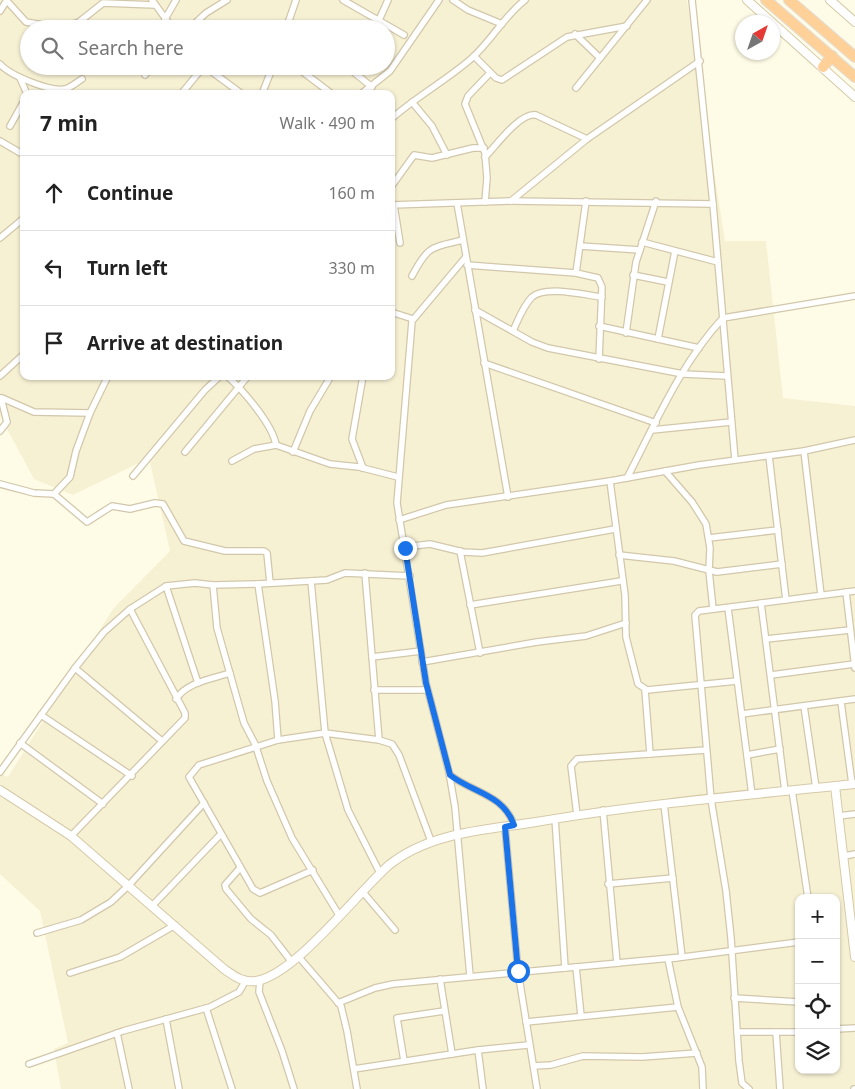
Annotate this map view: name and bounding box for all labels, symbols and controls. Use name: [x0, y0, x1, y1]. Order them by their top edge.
north arrow: [735, 15, 780, 60]
search box: [20, 20, 395, 75]
icon: search: [38, 34, 66, 62]
text: Search here: [78, 35, 184, 61]
text: 7 min: [40, 109, 98, 137]
text: Walk · 490 m: [280, 112, 375, 134]
icon: ahead: [40, 179, 68, 207]
text: Continue: [87, 180, 173, 206]
text: 160 m: [328, 182, 375, 204]
icon: left: [40, 254, 68, 282]
text: Turn left: [87, 255, 168, 281]
text: 330 m: [328, 257, 375, 279]
icon: arrive: [40, 329, 68, 357]
text: Arrive at destination: [87, 330, 283, 356]
route end: [394, 537, 417, 560]
map controls: [795, 894, 840, 1074]
button: +: [795, 894, 840, 939]
button: −: [795, 939, 840, 984]
route start: [507, 960, 530, 983]
button: locate: [795, 984, 840, 1029]
button: layers: [795, 1029, 840, 1074]

